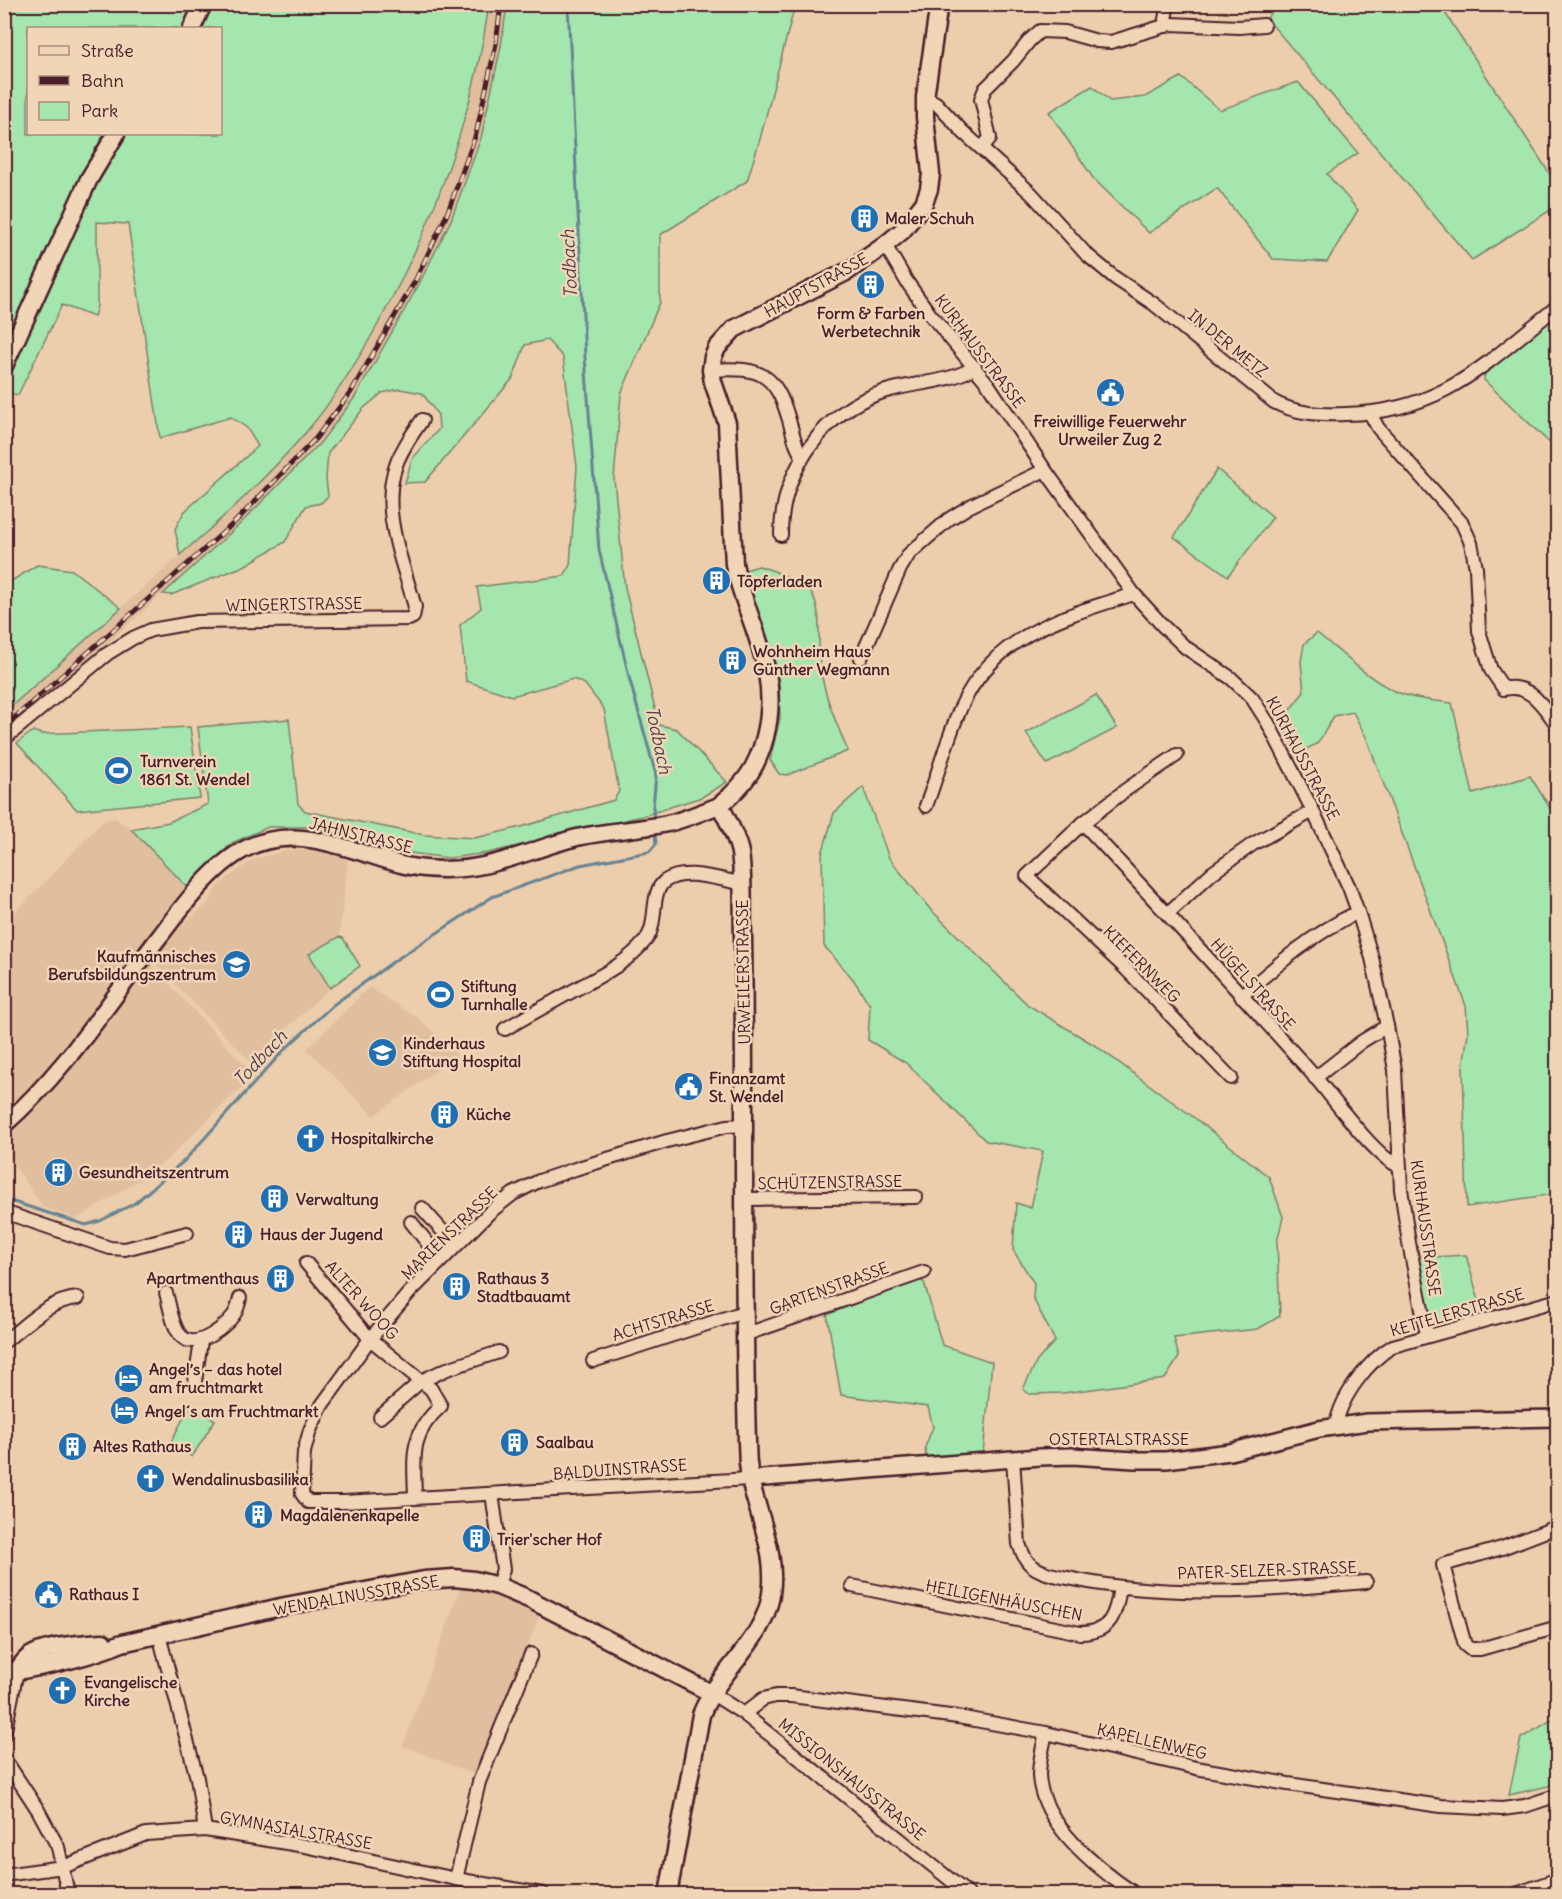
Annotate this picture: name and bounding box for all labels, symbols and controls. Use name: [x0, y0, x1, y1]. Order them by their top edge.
legend: [27, 27, 222, 135]
text: Straße: [81, 39, 134, 62]
text: Bahn: [81, 69, 124, 92]
text: Park: [81, 99, 118, 122]
building icon: Maler Schuh: [848, 202, 880, 234]
place label: Maler Schuh: [885, 208, 974, 228]
water label: Todbach: [556, 229, 582, 299]
street label: HAUPTSTRASSE: [761, 248, 871, 322]
building icon: Form & Farben Werbetechnik: [855, 269, 887, 301]
street label: KURHAUSSTRASSE: [931, 290, 1029, 412]
place label: Form & Farben Werbetechnik: [817, 303, 925, 341]
street label: IN DER METZ: [1184, 305, 1272, 381]
public building icon: Freiwillige Feuerwehr Urweiler Zug 2: [1094, 377, 1126, 409]
place label: Freiwillige Feuerwehr Urweiler Zug 2: [1033, 411, 1187, 450]
building icon: Töpferladen: [700, 565, 732, 597]
place label: Töpferladen: [737, 571, 822, 592]
street label: WINGERTSTRASSE: [226, 593, 362, 615]
place label: Wohnheim Haus Günther Wegmann: [753, 641, 890, 680]
building icon: Wohnheim Haus Günther Wegmann: [716, 644, 748, 676]
street label: KURHAUSSTRASSE: [1262, 693, 1344, 823]
water label: Todbach: [641, 704, 678, 777]
place label: Turnverein 1861 St. Wendel: [140, 751, 249, 789]
sports icon: Turnverein 1861 St. Wendel: [103, 754, 135, 786]
street label: JAHNSTRASSE: [307, 812, 415, 858]
street label: URWEILERSTRASSE: [732, 899, 754, 1045]
street label: KIEFERNWEG: [1099, 921, 1185, 1007]
street label: HÜGELSTRASSE: [1206, 934, 1300, 1034]
place label: Kaufmännisches Berufsbildungszentrum: [48, 946, 216, 985]
school or university icon: Kaufmännisches Berufsbildungszentrum: [221, 949, 253, 981]
place label: Stiftung Turnhalle: [461, 976, 528, 1014]
sports icon: Stiftung Turnhalle: [424, 979, 456, 1011]
water label: Todbach: [228, 1025, 292, 1091]
place label: Kinderhaus Stiftung Hospital: [403, 1033, 521, 1072]
school or university icon: Kinderhaus Stiftung Hospital: [366, 1036, 398, 1068]
place label: Finanzamt St. Wendel: [709, 1068, 786, 1106]
public building icon: Finanzamt St. Wendel: [672, 1071, 704, 1103]
building icon: Küche: [429, 1098, 461, 1130]
place label: Küche: [466, 1104, 511, 1124]
church icon: Hospitalkirche: [294, 1122, 326, 1154]
place label: Hospitalkirche: [331, 1128, 434, 1149]
building icon: Gesundheitszentrum: [42, 1156, 74, 1188]
street label: KURHAUSSTRASSE: [1407, 1159, 1445, 1297]
place label: Gesundheitszentrum: [79, 1162, 229, 1182]
street label: SCHÜTZENSTRASSE: [758, 1171, 902, 1193]
street label: MARIENSTRASSE: [397, 1182, 501, 1284]
building icon: Verwaltung: [259, 1183, 291, 1215]
place label: Verwaltung: [296, 1189, 379, 1210]
building icon: Haus der Jugend: [223, 1218, 255, 1250]
place label: Haus der Jugend: [260, 1224, 383, 1245]
street label: ALTER WOOG: [321, 1256, 403, 1344]
street label: GARTENSTRASSE: [767, 1257, 891, 1319]
building icon: Apartmenthaus: [264, 1262, 296, 1294]
place label: Apartmenthaus: [146, 1268, 259, 1289]
place label: Rathaus 3 Stadtbauamt: [477, 1268, 571, 1306]
building icon: Rathaus 3 Stadtbauamt: [440, 1271, 472, 1303]
street label: KETTELERSTRASSE: [1388, 1283, 1526, 1341]
street label: ACHTSTRASSE: [610, 1295, 716, 1345]
place label: Angel’s – das hotel am fruchtmarkt: [149, 1359, 282, 1397]
hotel icon: Angel’s – das hotel am fruchtmarkt: [112, 1362, 144, 1394]
hotel icon: Angel´s am Fruchtmarkt: [108, 1395, 140, 1427]
place label: Angel´s am Fruchtmarkt: [145, 1401, 319, 1422]
building icon: Saalbau: [499, 1426, 531, 1458]
street label: OSTERTALSTRASSE: [1049, 1429, 1189, 1449]
building icon: Altes Rathaus: [56, 1430, 88, 1462]
place label: Saalbau: [536, 1432, 595, 1452]
place label: Altes Rathaus: [93, 1436, 191, 1456]
street label: BALDUINSTRASSE: [552, 1454, 688, 1484]
church icon: Wendalinusbasilika: [135, 1463, 167, 1495]
place label: Wendalinusbasilika: [172, 1469, 309, 1489]
building icon: Magdalenenkapelle: [243, 1499, 275, 1531]
place label: Magdalenenkapelle: [280, 1505, 420, 1526]
building icon: Trier'scher Hof: [460, 1523, 492, 1555]
place label: Trier'scher Hof: [497, 1529, 603, 1549]
street label: PATER-SELZER-STRASSE: [1177, 1557, 1357, 1583]
street label: WENDALINUSSTRASSE: [271, 1571, 441, 1619]
street label: HEILIGENHÄUSCHEN: [924, 1575, 1084, 1625]
public building icon: Rathaus I: [32, 1578, 64, 1610]
place label: Rathaus I: [69, 1584, 139, 1604]
place label: Evangelische Kirche: [84, 1672, 178, 1710]
church icon: Evangelische Kirche: [47, 1675, 79, 1707]
street label: MISSIONSHAUSSTRASSE: [774, 1714, 930, 1844]
street label: KAPELLENWEG: [1095, 1719, 1209, 1763]
street label: GYMNASIALSTRASSE: [218, 1807, 374, 1853]

